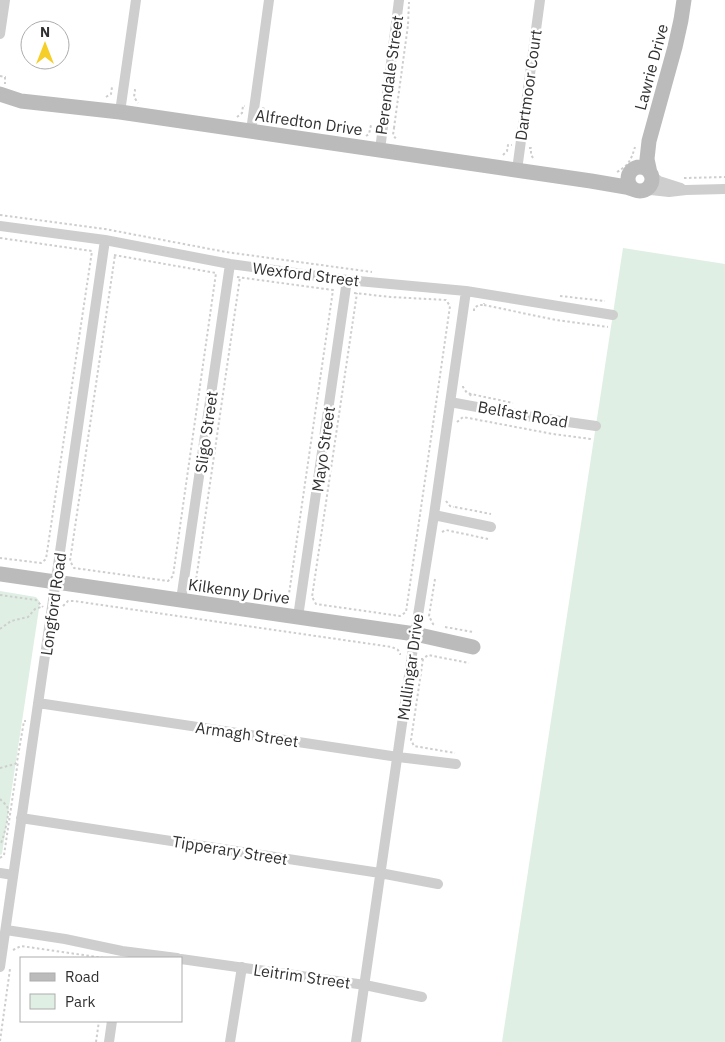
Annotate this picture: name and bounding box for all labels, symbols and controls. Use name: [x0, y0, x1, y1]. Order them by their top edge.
street label: Perendale Street: [371, 14, 407, 136]
north arrow: [20, 20, 70, 70]
street label: Lawrie Drive: [630, 22, 672, 112]
text: N: [40, 23, 50, 41]
street label: Dartmoor Court: [510, 28, 546, 142]
street label: Alfredton Drive: [254, 105, 364, 139]
street label: Wexford Street: [251, 258, 361, 290]
street label: Sligo Street: [190, 390, 222, 474]
street label: Belfast Road: [476, 396, 570, 432]
street label: Mayo Street: [307, 405, 339, 493]
street label: Longford Road: [36, 551, 70, 657]
street label: Kilkenny Drive: [187, 574, 291, 608]
street label: Mullingar Drive: [393, 612, 427, 722]
street label: Armagh Street: [194, 717, 300, 751]
street label: Tipperary Street: [171, 831, 289, 869]
legend: [20, 957, 182, 1022]
street label: Leitrim Street: [252, 959, 352, 993]
text: Road: [65, 967, 100, 986]
text: Park: [65, 992, 95, 1011]

